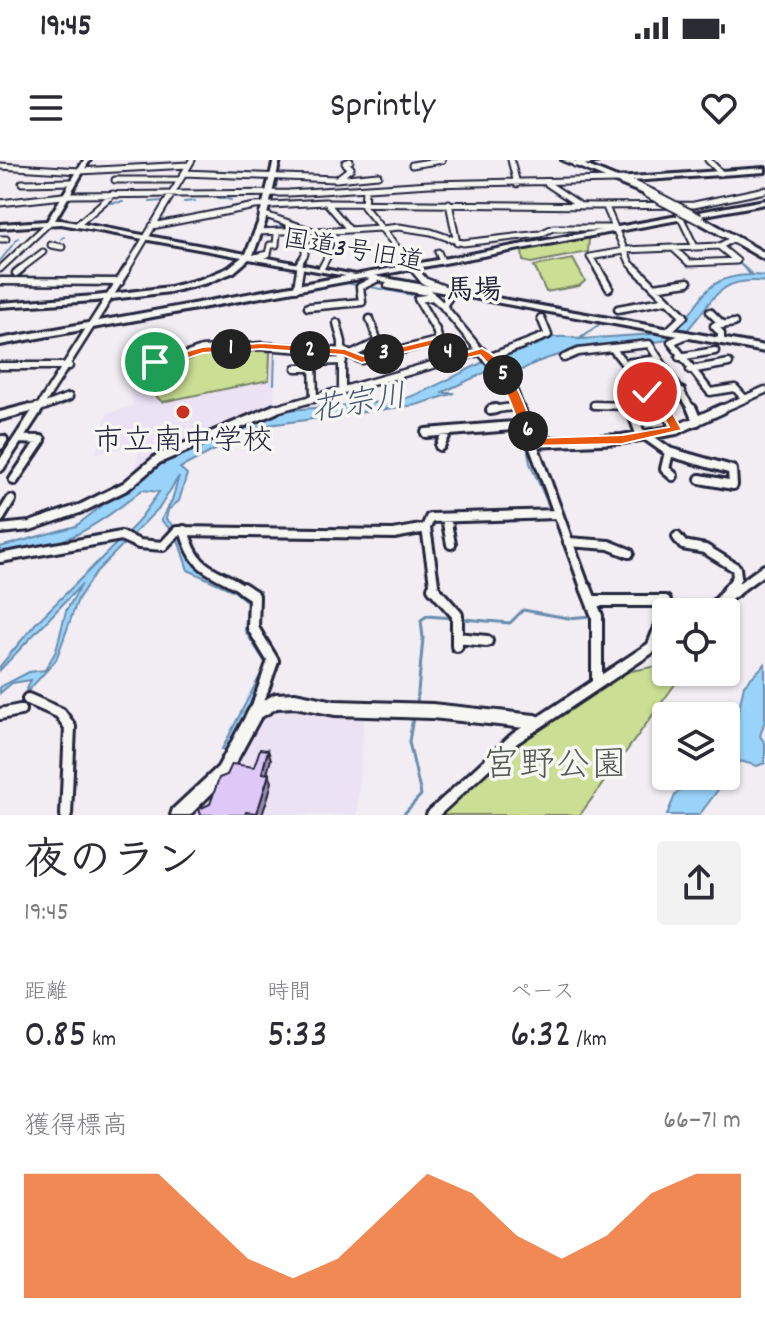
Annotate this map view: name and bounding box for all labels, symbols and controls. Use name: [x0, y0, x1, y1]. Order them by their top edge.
text: 19:45: [40, 7, 92, 50]
text: Sprintly: [330, 82, 435, 134]
icon: menu: [24, 86, 68, 130]
icon: heart: [697, 86, 741, 130]
street label: 国道3号旧道: [280, 221, 426, 283]
district label: 馬場: [446, 273, 502, 313]
pin: [121, 328, 189, 396]
pin: 1: [211, 329, 251, 369]
pin: 2: [290, 331, 330, 371]
text: 1: [229, 333, 233, 364]
pin: 4: [428, 333, 468, 373]
pin: 3: [364, 334, 404, 374]
text: 2: [305, 335, 315, 366]
text: 4: [443, 337, 453, 368]
text: 3: [379, 338, 389, 369]
icon: arrive: [133, 340, 177, 384]
pin: 5: [483, 355, 523, 395]
pin: [613, 358, 681, 426]
text: 5: [498, 359, 508, 390]
icon: check: [625, 370, 669, 414]
water label: 花宗川: [308, 376, 410, 436]
marker: 市立南中学校: [174, 403, 192, 421]
pin: 6: [508, 411, 548, 451]
text: 6: [523, 415, 533, 446]
place label: 市立南中学校: [93, 422, 273, 465]
map controls: [652, 598, 740, 790]
button: locate: [652, 598, 740, 686]
button: layers: [652, 702, 740, 790]
park label: 宮野公園: [483, 742, 627, 794]
text: 夜のラン: [24, 833, 200, 896]
button: share: [657, 841, 741, 925]
text: 19:45: [24, 895, 69, 932]
text: 距離: [24, 978, 68, 1009]
text: 時間: [267, 978, 311, 1009]
text: ペース: [510, 978, 575, 1009]
text: 0.85: [24, 1009, 87, 1066]
text: 5:33: [267, 1009, 328, 1066]
text: 6:32: [510, 1009, 571, 1066]
text: km: [87, 1025, 116, 1056]
text: /km: [571, 1025, 607, 1056]
text: 66–71 m: [663, 1103, 741, 1140]
text: 獲得標高: [24, 1109, 128, 1146]

